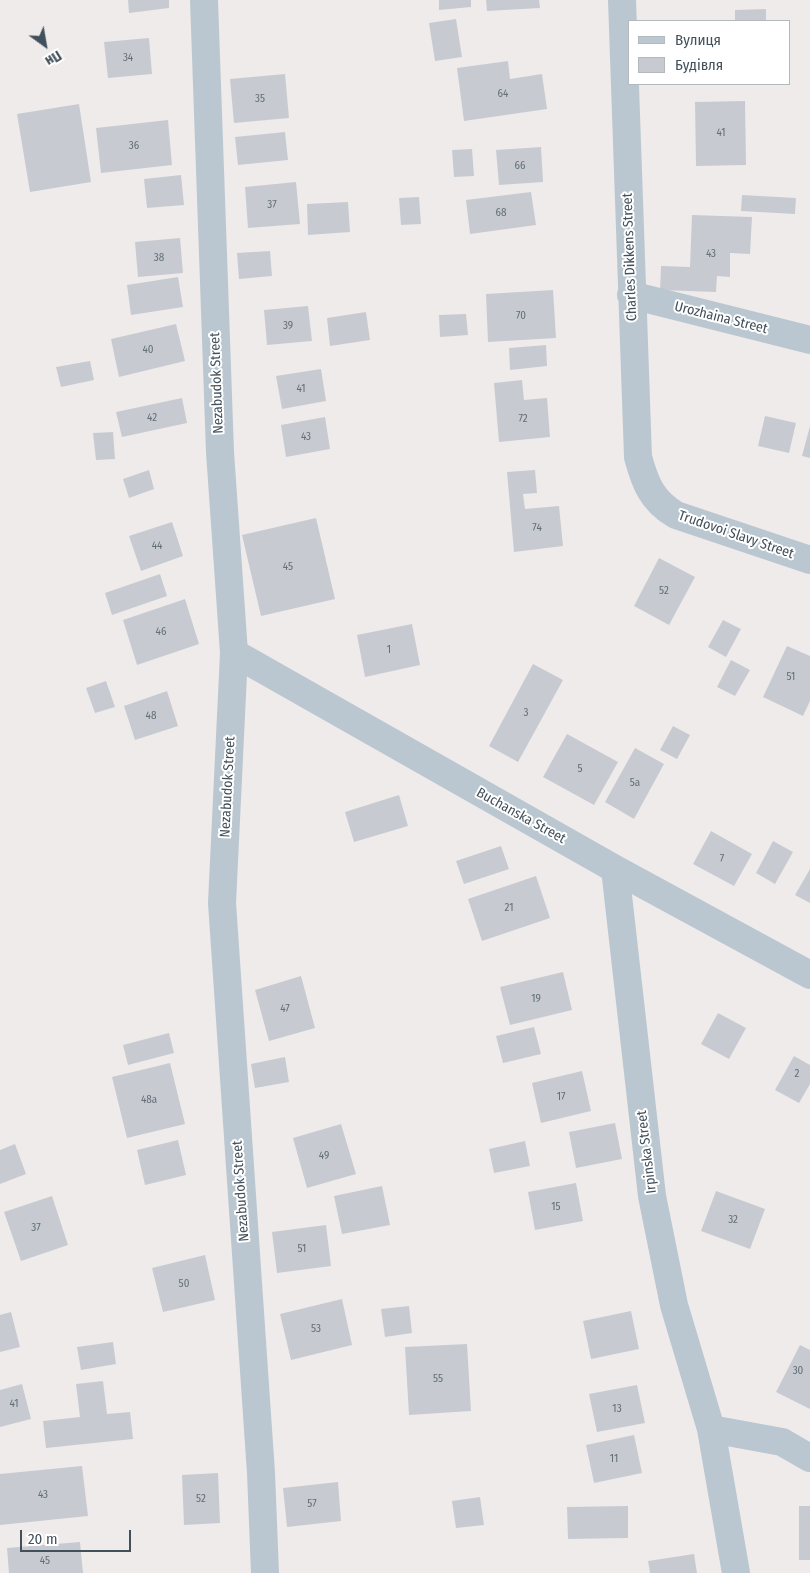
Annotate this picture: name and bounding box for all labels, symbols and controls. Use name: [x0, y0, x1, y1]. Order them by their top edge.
north arrow: [20, 20, 70, 70]
legend: [628, 20, 790, 85]
text: Вулиця: [675, 31, 721, 49]
text: Пн: [42, 47, 64, 70]
house number: 34: [123, 51, 133, 65]
text: Будівля: [675, 56, 723, 74]
house number: 64: [498, 87, 508, 101]
house number: 35: [255, 92, 265, 106]
house number: 41: [716, 126, 726, 140]
house number: 36: [129, 139, 139, 153]
house number: 66: [515, 159, 525, 173]
street label: Charles Dikkens Street: [619, 193, 641, 321]
house number: 37: [267, 198, 277, 212]
house number: 68: [496, 206, 506, 220]
house number: 43: [706, 247, 716, 261]
house number: 38: [154, 251, 164, 265]
street label: Urozhaina Street: [673, 298, 769, 338]
house number: 70: [516, 309, 526, 323]
house number: 39: [283, 319, 293, 333]
street label: Nezabudok Street: [207, 332, 227, 434]
house number: 40: [142, 343, 154, 357]
house number: 41: [296, 382, 306, 396]
house number: 42: [147, 411, 157, 425]
house number: 72: [518, 412, 528, 426]
house number: 43: [301, 430, 311, 444]
street label: Trudovoi Slavy Street: [676, 507, 796, 563]
house number: 74: [532, 521, 542, 535]
house number: 44: [152, 539, 162, 553]
house number: 45: [283, 560, 293, 574]
house number: 52: [659, 584, 669, 598]
house number: 46: [156, 625, 166, 639]
house number: 1: [387, 643, 391, 657]
house number: 51: [787, 670, 795, 684]
house number: 3: [524, 706, 528, 720]
house number: 48: [146, 709, 156, 723]
street label: Nezabudok Street: [217, 736, 239, 838]
house number: 5: [577, 762, 583, 776]
house number: 5а: [630, 776, 640, 790]
street label: Buchanska Street: [473, 785, 569, 847]
house number: 7: [720, 852, 724, 866]
house number: 21: [505, 901, 513, 915]
house number: 19: [531, 992, 541, 1006]
house number: 47: [280, 1002, 290, 1016]
house number: 2: [795, 1067, 799, 1081]
house number: 17: [557, 1090, 565, 1104]
house number: 48а: [141, 1093, 157, 1107]
street label: Irpinska Street: [634, 1109, 660, 1195]
street label: Nezabudok Street: [229, 1140, 253, 1242]
house number: 49: [319, 1149, 329, 1163]
house number: 15: [551, 1200, 561, 1214]
house number: 32: [728, 1213, 738, 1227]
house number: 37: [31, 1221, 41, 1235]
house number: 51: [298, 1242, 306, 1256]
house number: 50: [179, 1277, 189, 1291]
house number: 53: [311, 1322, 321, 1336]
house number: 30: [793, 1364, 803, 1378]
house number: 55: [433, 1372, 443, 1386]
house number: 41: [9, 1397, 19, 1411]
house number: 13: [612, 1402, 622, 1416]
house number: 11: [610, 1452, 618, 1466]
house number: 43: [38, 1488, 48, 1502]
house number: 52: [196, 1492, 206, 1506]
house number: 57: [307, 1497, 317, 1511]
scale bar: [22, 1520, 134, 1552]
text: 20 m: [28, 1530, 58, 1548]
house number: 45: [40, 1554, 50, 1568]

